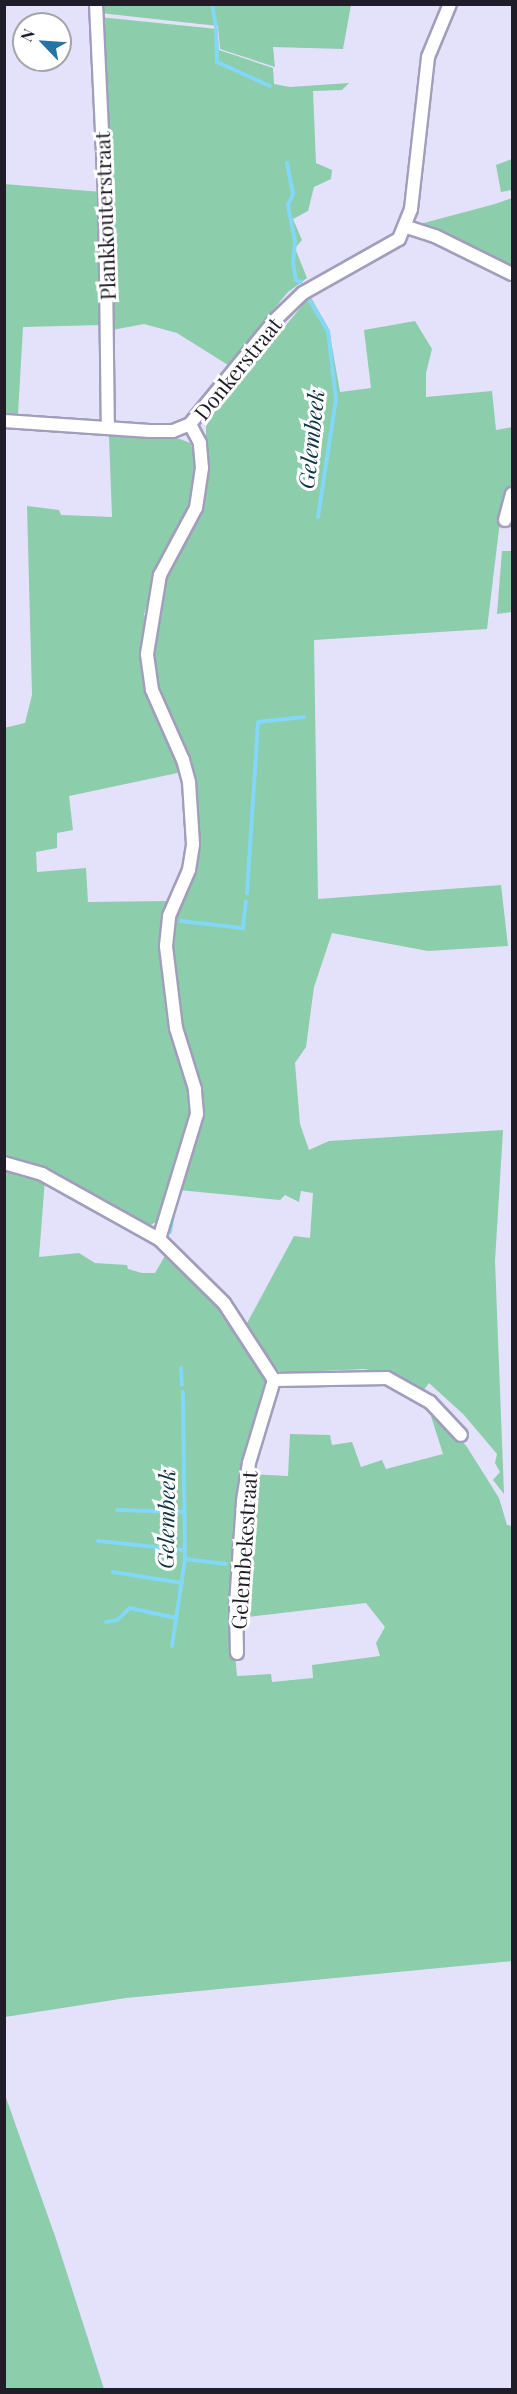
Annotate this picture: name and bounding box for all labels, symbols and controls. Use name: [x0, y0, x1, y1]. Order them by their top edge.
north arrow: [12, 12, 72, 72]
text: N: [15, 25, 39, 45]
street label: Plankkouterstraat: [88, 131, 120, 301]
street label: Donkerstraat: [188, 312, 286, 424]
water label: Gelembeek: [293, 388, 329, 490]
water label: Gelembeek: [152, 1469, 180, 1569]
street label: Gelembekestraat: [225, 1470, 261, 1630]

